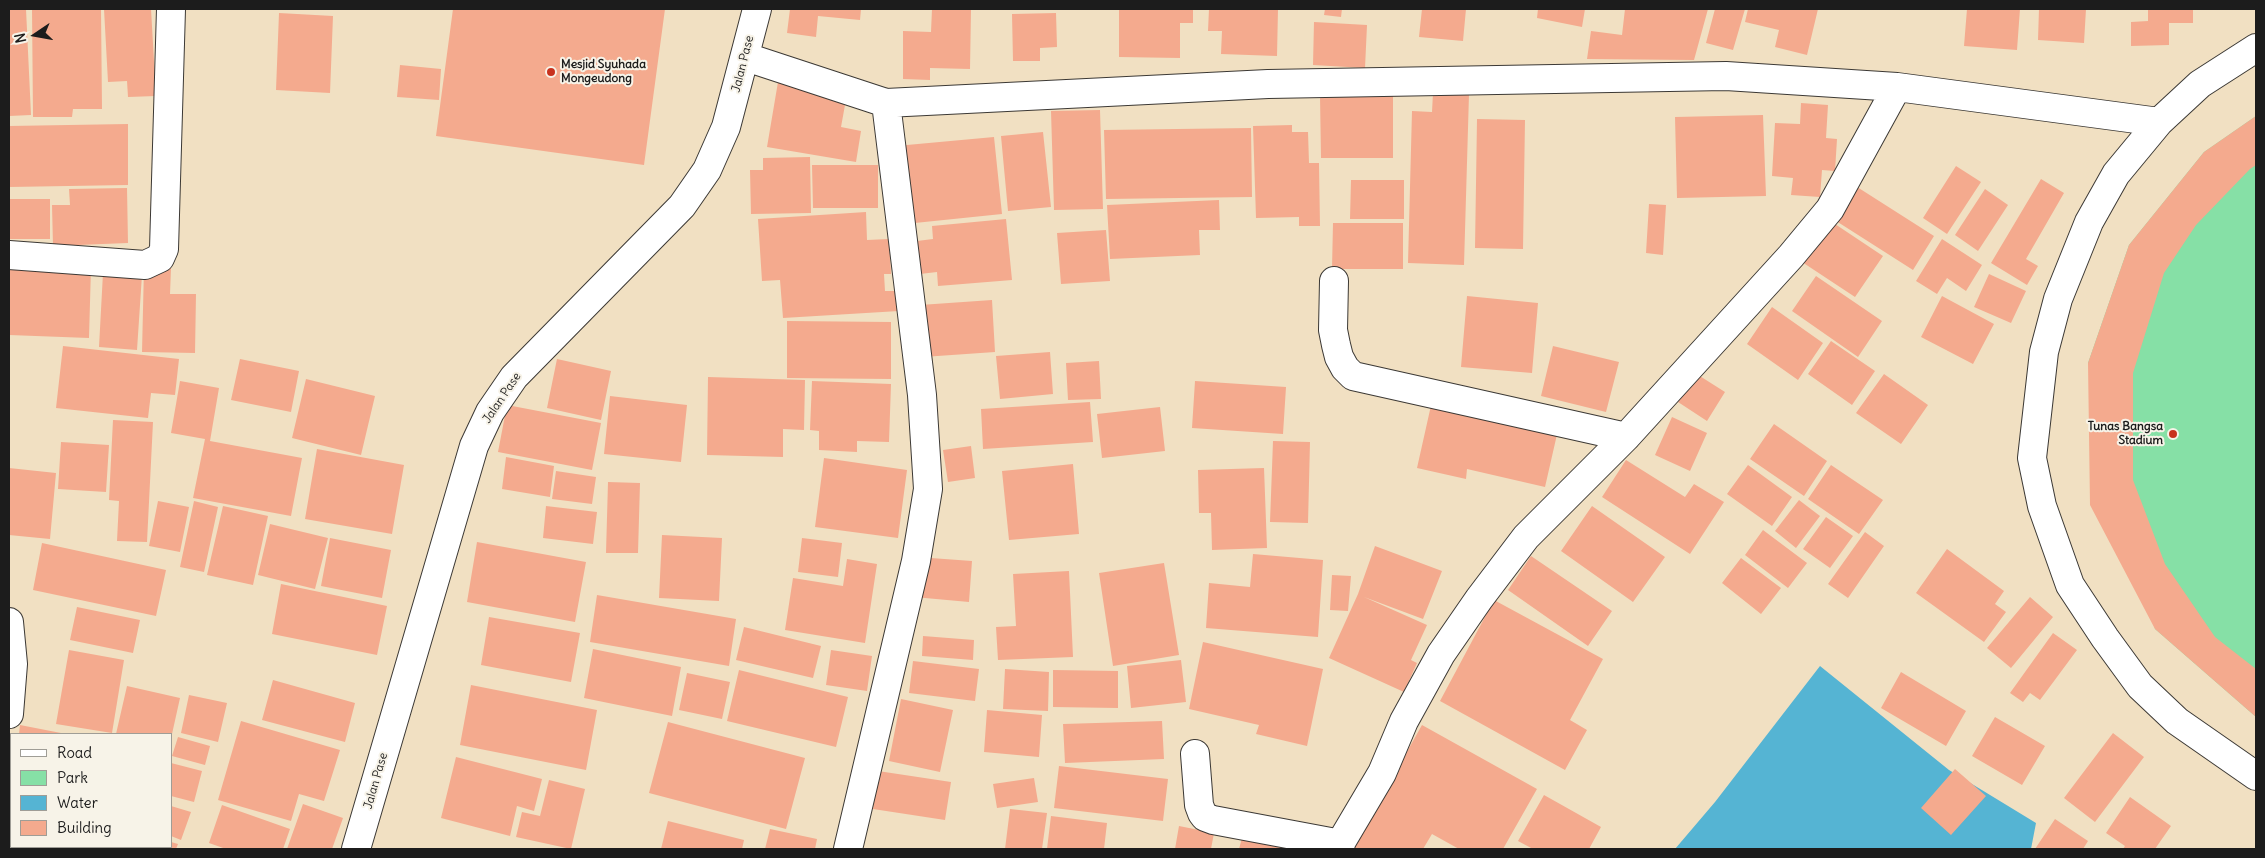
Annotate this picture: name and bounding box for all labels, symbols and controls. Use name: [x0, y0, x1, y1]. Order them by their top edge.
north arrow: [10, 10, 60, 60]
text: N: [11, 32, 30, 45]
street label: Jalan Pase: [729, 34, 757, 94]
place label: Mesjid Syuhada Mongeudong: [561, 58, 646, 86]
marker: Mesjid Syuhada Mongeudong: [545, 66, 557, 78]
street label: Jalan Pase: [480, 370, 524, 426]
place label: Tunas Bangsa Stadium: [2088, 420, 2163, 448]
marker: Tunas Bangsa Stadium: [2167, 428, 2179, 440]
legend: [10, 733, 172, 848]
text: Road: [57, 743, 92, 762]
street label: Jalan Pase: [361, 751, 391, 811]
text: Park: [57, 768, 88, 787]
text: Water: [57, 793, 98, 812]
text: Building: [57, 818, 112, 837]

